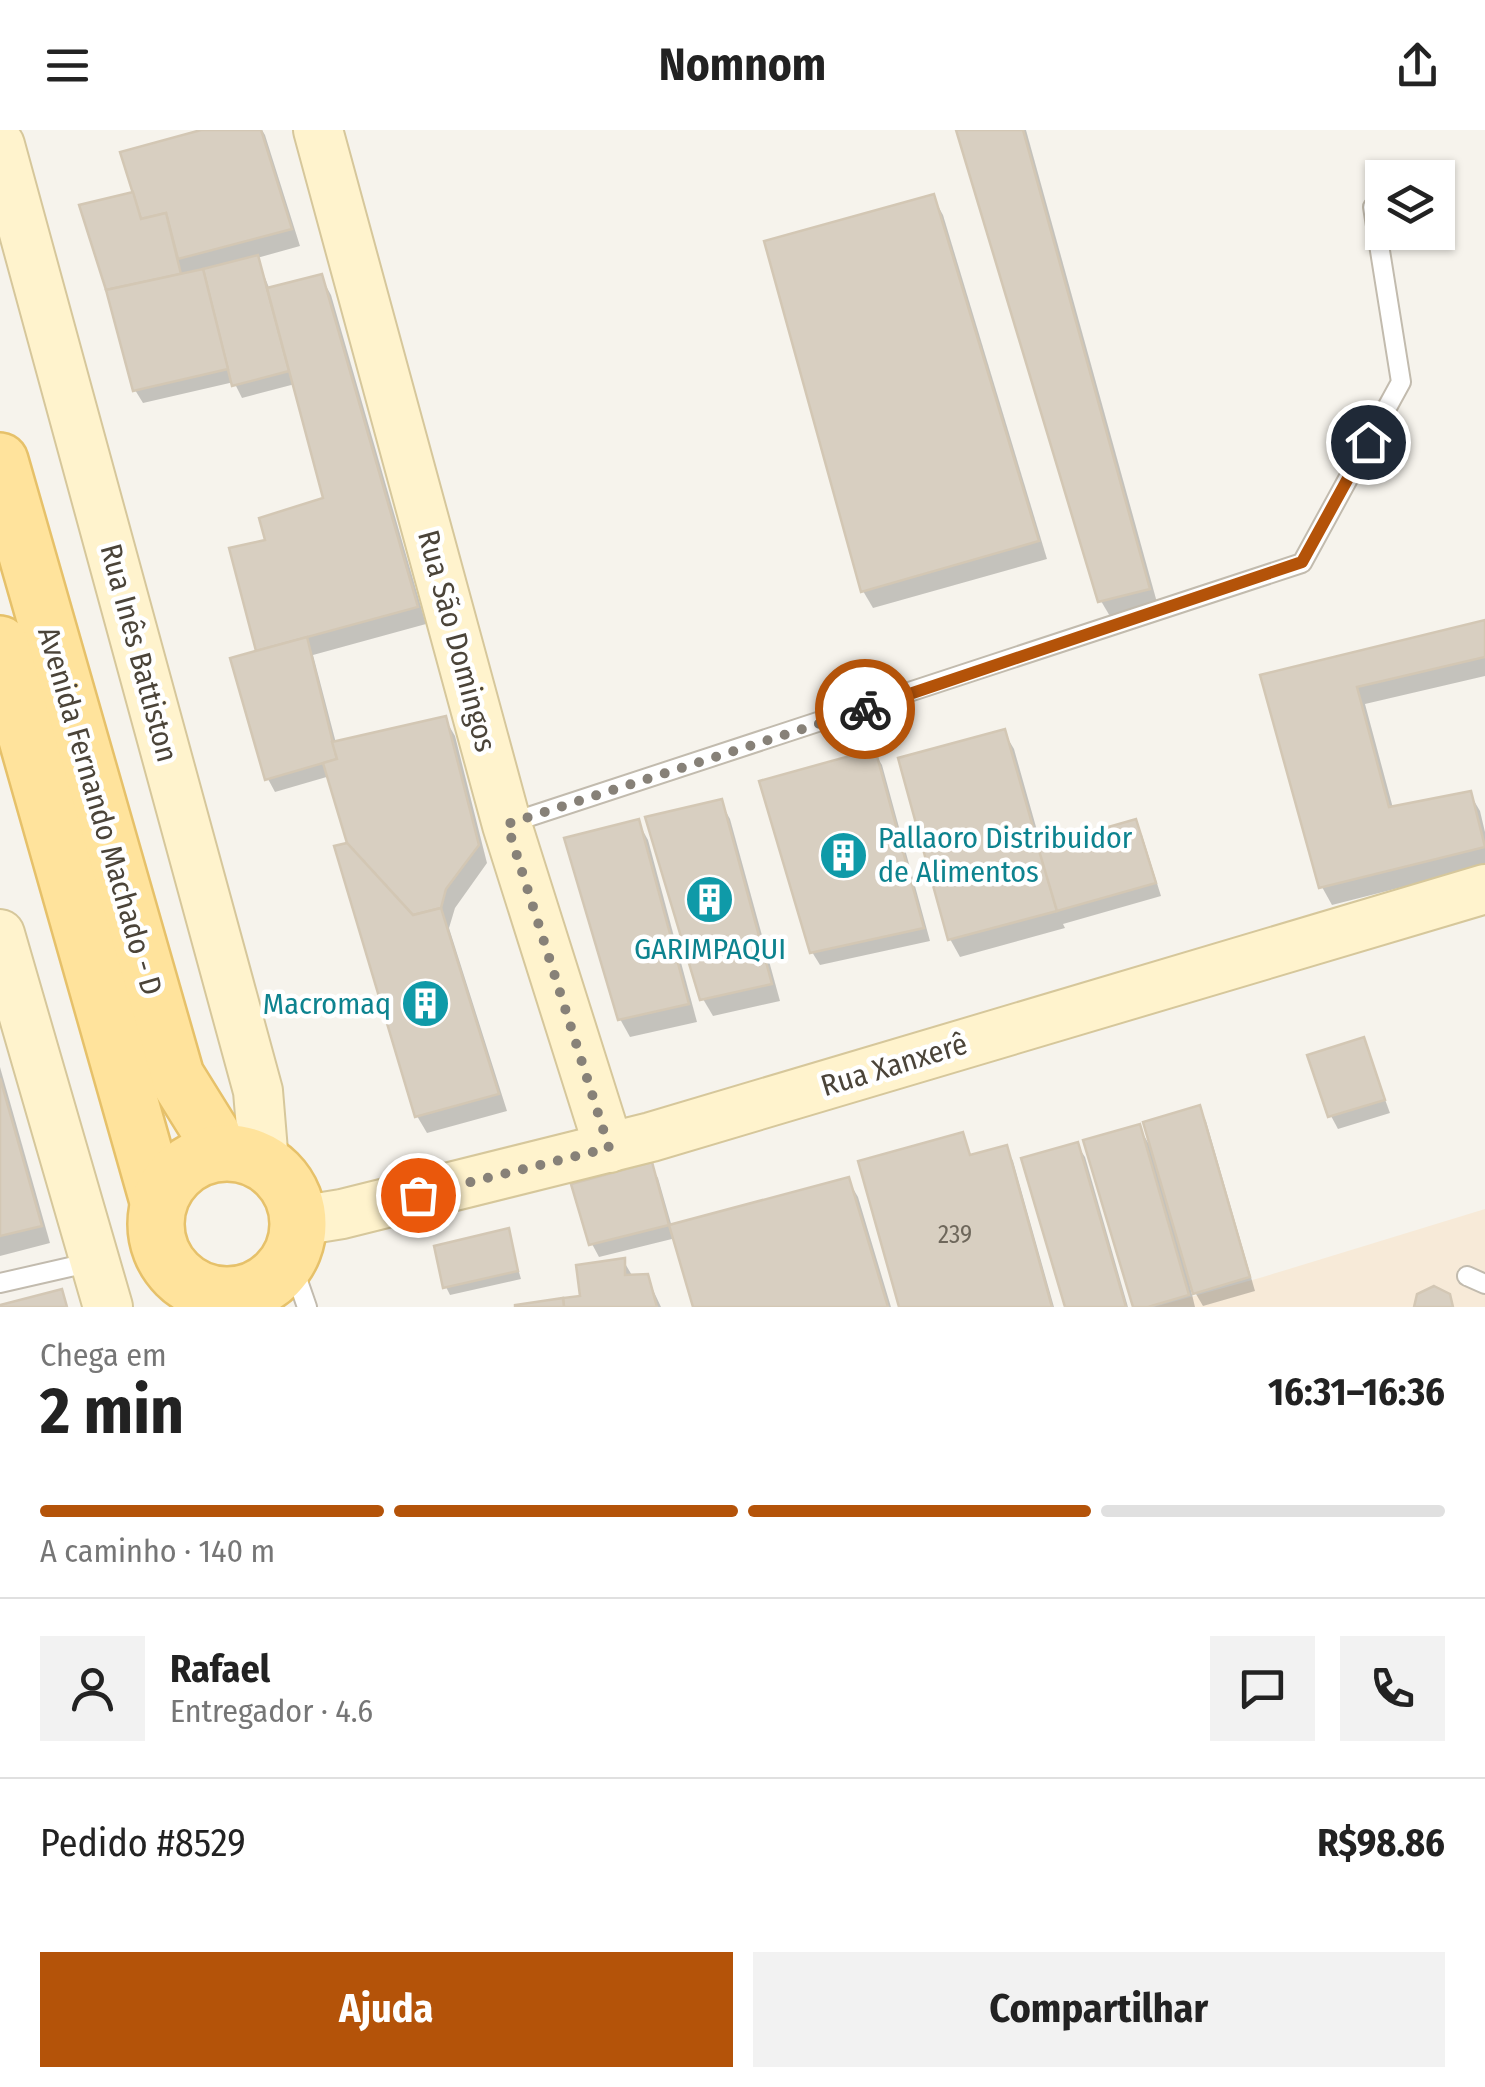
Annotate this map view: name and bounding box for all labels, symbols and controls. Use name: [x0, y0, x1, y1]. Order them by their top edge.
icon: menu: [40, 38, 95, 93]
text: Nomnom: [659, 38, 826, 92]
icon: share: [1390, 38, 1445, 93]
map controls: [1365, 160, 1455, 250]
button: layers: [1365, 160, 1455, 250]
pin: [1326, 400, 1411, 485]
icon: home: [1341, 415, 1396, 470]
street label: Rua São Domingos: [410, 526, 504, 756]
street label: Rua Inês Battiston: [93, 540, 185, 766]
street label: Avenida Fernando Machado - D: [30, 623, 170, 999]
courier: [815, 659, 915, 759]
icon: bike: [838, 682, 893, 737]
place label: Pallaoro Distribuidor de Alimentos: [878, 820, 1133, 890]
building icon: Pallaoro Distribuidor de Alimentos: [817, 829, 869, 881]
building icon: GARIMPAQUI: [684, 874, 736, 926]
place label: GARIMPAQUI: [634, 931, 786, 967]
building icon: Macromaq: [400, 978, 452, 1030]
place label: Macromaq: [263, 986, 391, 1022]
street label: Rua Xanxerê: [817, 1026, 971, 1104]
pin: [376, 1153, 461, 1238]
icon: bag: [391, 1168, 446, 1223]
house number: 239: [938, 1220, 972, 1250]
text: Chega em: [40, 1336, 167, 1374]
text: 16:31–16:36: [1268, 1369, 1445, 1415]
text: 2 min: [40, 1372, 184, 1450]
text: A caminho · 140 m: [40, 1532, 275, 1570]
button: person: [40, 1636, 145, 1741]
button: chat: [1210, 1636, 1315, 1741]
button: phone: [1340, 1636, 1445, 1741]
text: Rafael: [170, 1646, 270, 1692]
text: Entregador · 4.6: [170, 1692, 373, 1730]
text: Pedido #8529: [40, 1820, 246, 1866]
text: R$98.86: [1317, 1820, 1445, 1866]
button: Ajuda: [40, 1952, 733, 2067]
button: Compartilhar: [753, 1952, 1445, 2067]

